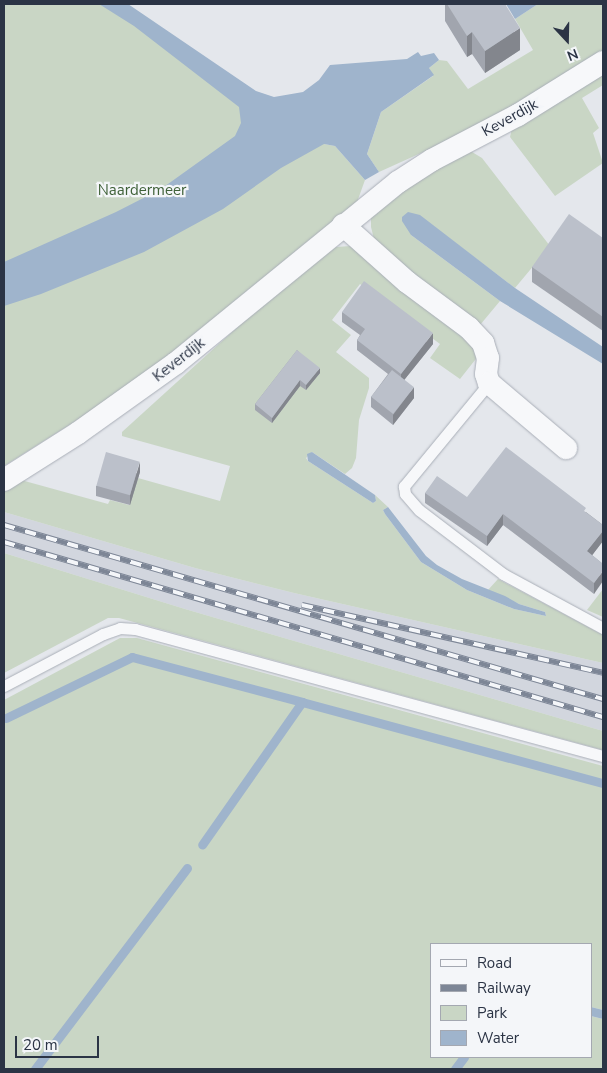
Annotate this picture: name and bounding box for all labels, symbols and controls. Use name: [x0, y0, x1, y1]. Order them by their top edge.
north arrow: [542, 15, 592, 65]
text: N: [564, 44, 581, 65]
street label: Keverdijk: [479, 95, 541, 141]
park label: Naardermeer: [98, 182, 186, 200]
street label: Keverdijk: [149, 334, 209, 386]
legend: [430, 943, 592, 1058]
text: Road: [477, 953, 512, 973]
text: Railway: [477, 978, 531, 998]
text: Park: [477, 1003, 507, 1023]
scale bar: [18, 1026, 101, 1058]
text: Water: [477, 1028, 519, 1048]
text: 20 m: [23, 1035, 58, 1055]

